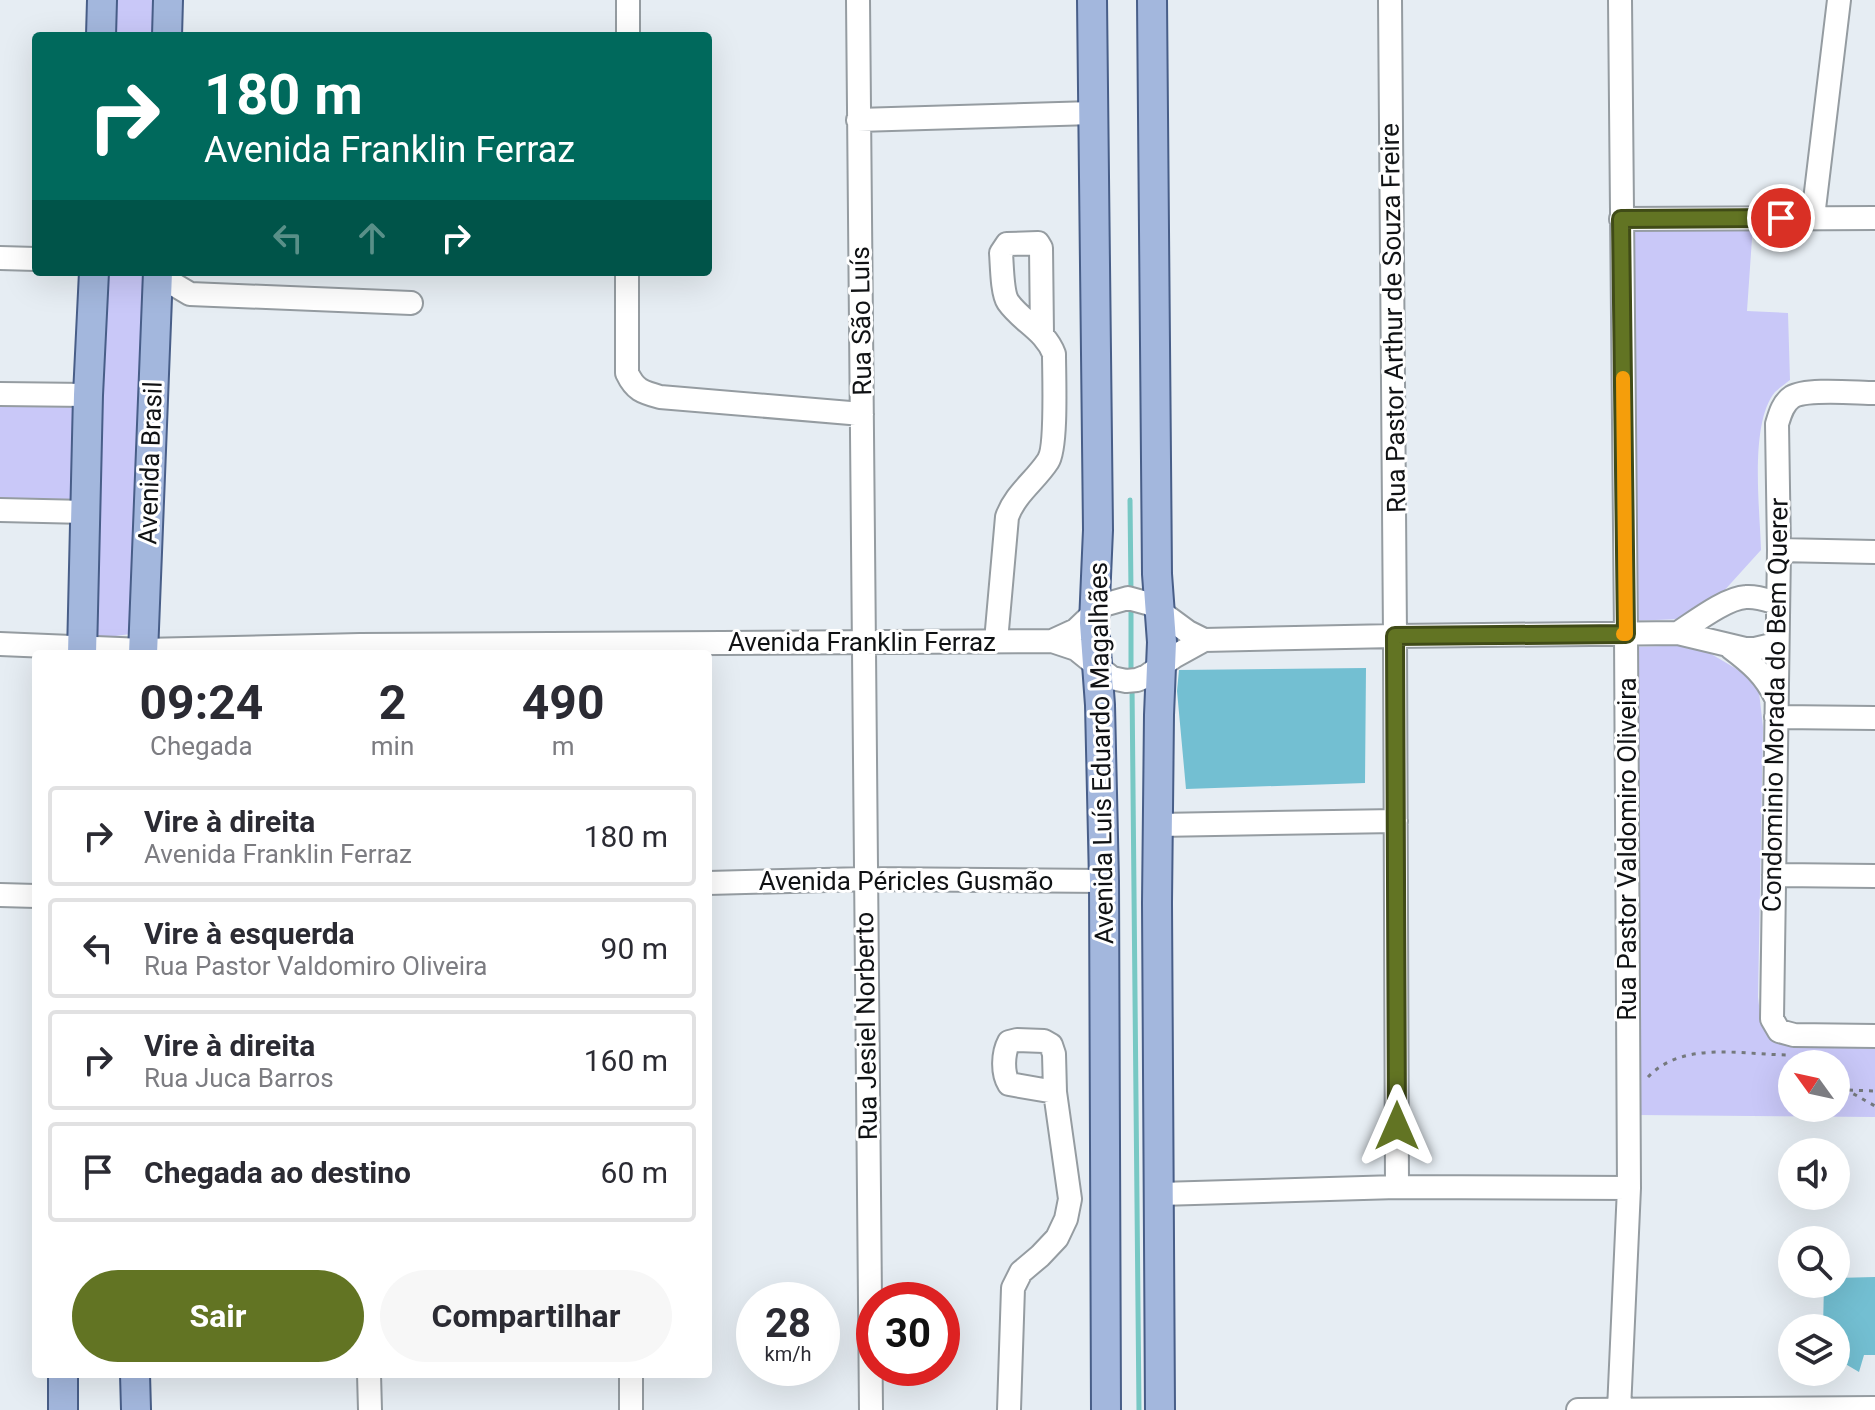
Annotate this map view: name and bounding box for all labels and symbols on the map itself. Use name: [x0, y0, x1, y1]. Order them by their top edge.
street label: Rua Pastor Arthur de Souza Freire: [1375, 123, 1411, 513]
pin: [1747, 184, 1815, 252]
street label: Rua São Luís: [845, 246, 877, 396]
street label: Avenida Brasil: [132, 381, 168, 545]
street label: Condominio Morada do Bem Querer: [1756, 497, 1794, 912]
street label: Avenida Luís Eduardo Magalhães: [1083, 562, 1119, 944]
street label: Avenida Franklin Ferraz: [728, 627, 996, 657]
street label: Rua Pastor Valdomiro Oliveira: [1612, 677, 1642, 1021]
street label: Avenida Péricles Gusmão: [759, 866, 1053, 896]
street label: Rua Jesiel Norberto: [849, 912, 883, 1140]
north arrow: [1778, 1050, 1850, 1122]
position arrow: [1355, 1084, 1439, 1168]
speed limit sign: 30: [856, 1282, 960, 1386]

